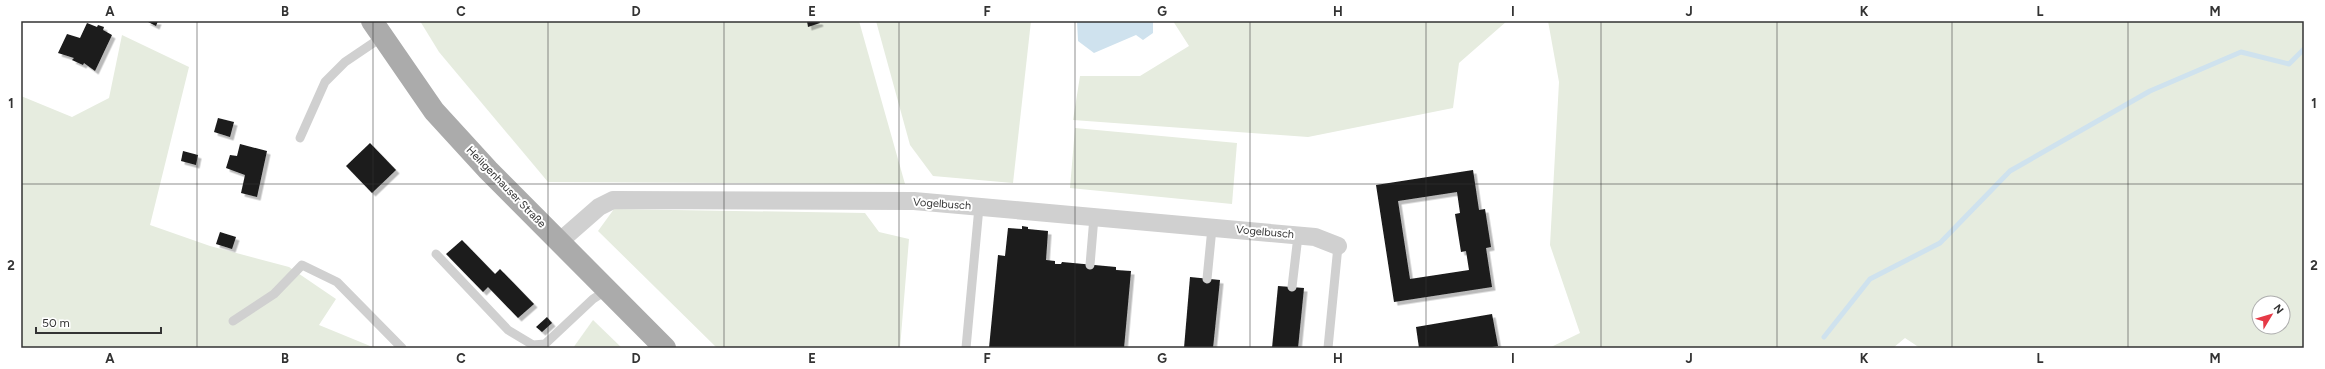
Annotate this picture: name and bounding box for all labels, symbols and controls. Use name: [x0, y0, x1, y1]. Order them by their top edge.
text: A: [105, 4, 115, 19]
text: B: [281, 4, 289, 19]
text: C: [456, 4, 466, 19]
text: D: [631, 4, 641, 19]
text: E: [808, 4, 816, 19]
text: F: [983, 4, 991, 19]
text: G: [1157, 4, 1167, 19]
text: H: [1333, 4, 1343, 19]
text: I: [1511, 4, 1515, 19]
text: J: [1685, 4, 1693, 19]
text: K: [1860, 4, 1869, 19]
text: L: [2037, 4, 2044, 19]
text: M: [2209, 4, 2221, 19]
text: 1: [8, 96, 14, 111]
text: 1: [2311, 96, 2317, 111]
street label: Heiligenhauser Straße: [464, 144, 548, 230]
street label: Vogelbusch: [912, 195, 972, 213]
street label: Vogelbusch: [1235, 223, 1295, 241]
text: 2: [7, 258, 15, 273]
text: 2: [2310, 258, 2318, 273]
north arrow: [2251, 295, 2291, 335]
text: N: [2271, 302, 2286, 317]
scale bar: [36, 309, 161, 335]
text: 50 m: [42, 316, 70, 330]
text: A: [105, 351, 115, 366]
text: B: [281, 351, 289, 366]
text: C: [456, 351, 466, 366]
text: D: [631, 351, 641, 366]
text: E: [808, 351, 816, 366]
text: F: [983, 351, 991, 366]
text: G: [1157, 351, 1167, 366]
text: H: [1333, 351, 1343, 366]
text: I: [1511, 351, 1515, 366]
text: J: [1685, 351, 1693, 366]
text: K: [1860, 351, 1869, 366]
text: L: [2037, 351, 2044, 366]
text: M: [2209, 351, 2221, 366]

